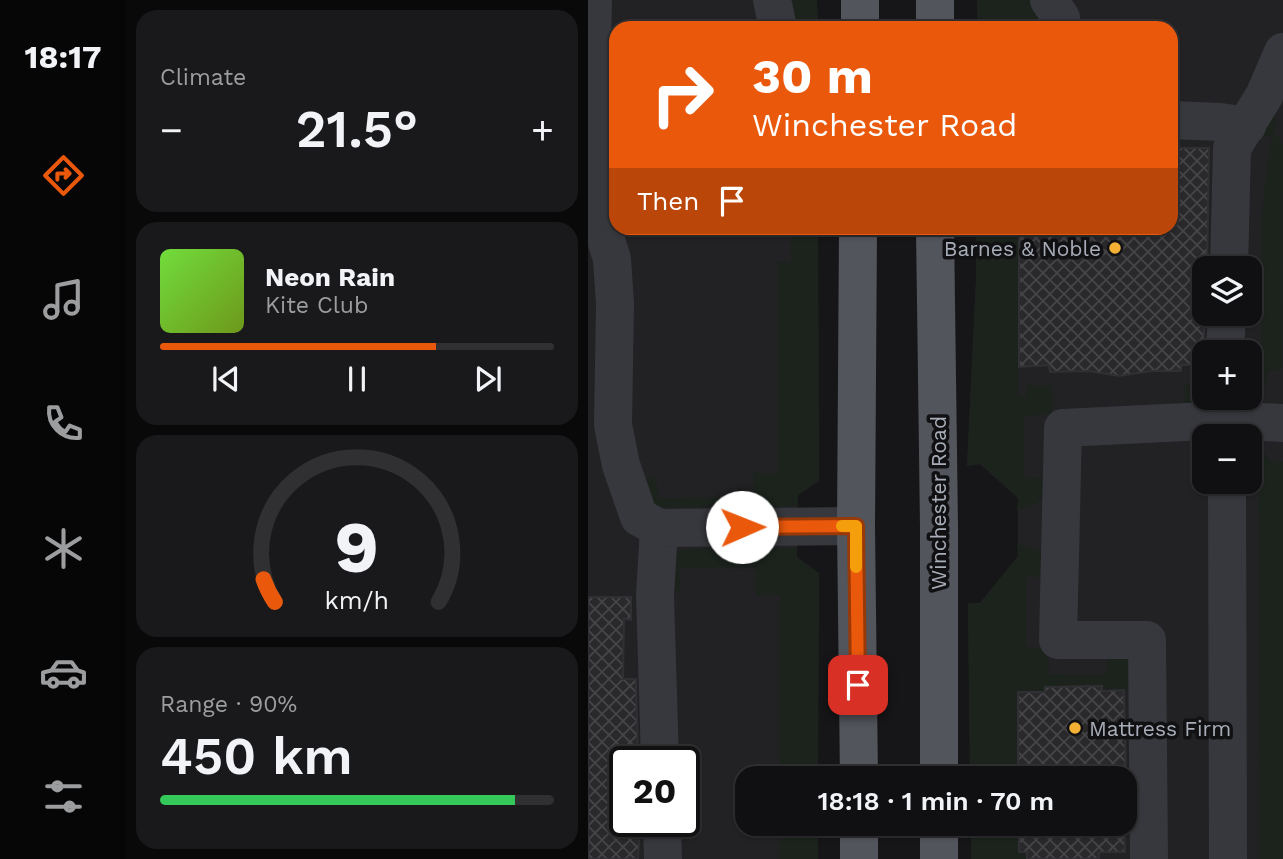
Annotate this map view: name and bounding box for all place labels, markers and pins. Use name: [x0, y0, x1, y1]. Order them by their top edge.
place label: Barnes & Noble: [944, 236, 1101, 261]
marker: Barnes & Noble: [1107, 240, 1123, 256]
pin: [828, 655, 888, 715]
place label: Mattress Firm: [1089, 716, 1231, 741]
marker: Mattress Firm: [1067, 720, 1083, 736]

